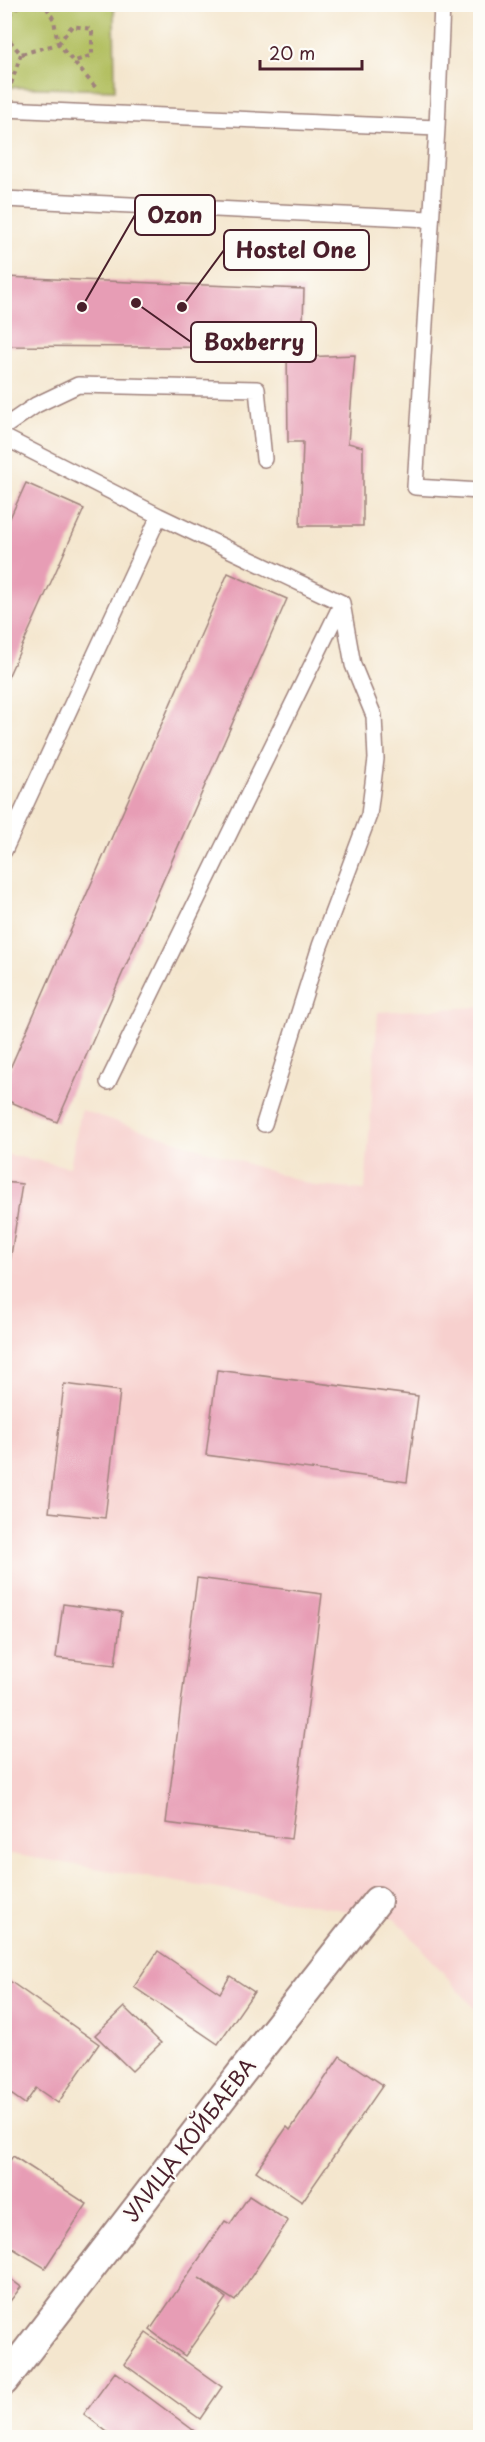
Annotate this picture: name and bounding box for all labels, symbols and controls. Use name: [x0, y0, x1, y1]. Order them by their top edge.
scale bar: [260, 33, 362, 71]
text: 20 m: [269, 39, 315, 66]
callout: Ozon: [135, 195, 215, 235]
text: Ozon: [147, 197, 203, 230]
callout: Hostel One: [224, 230, 369, 270]
text: Hostel One: [236, 232, 357, 265]
callout: Boxberry: [191, 322, 316, 362]
text: Boxberry: [204, 324, 304, 357]
street label: УЛИЦА КОЙБАЕВА: [114, 2050, 262, 2227]

